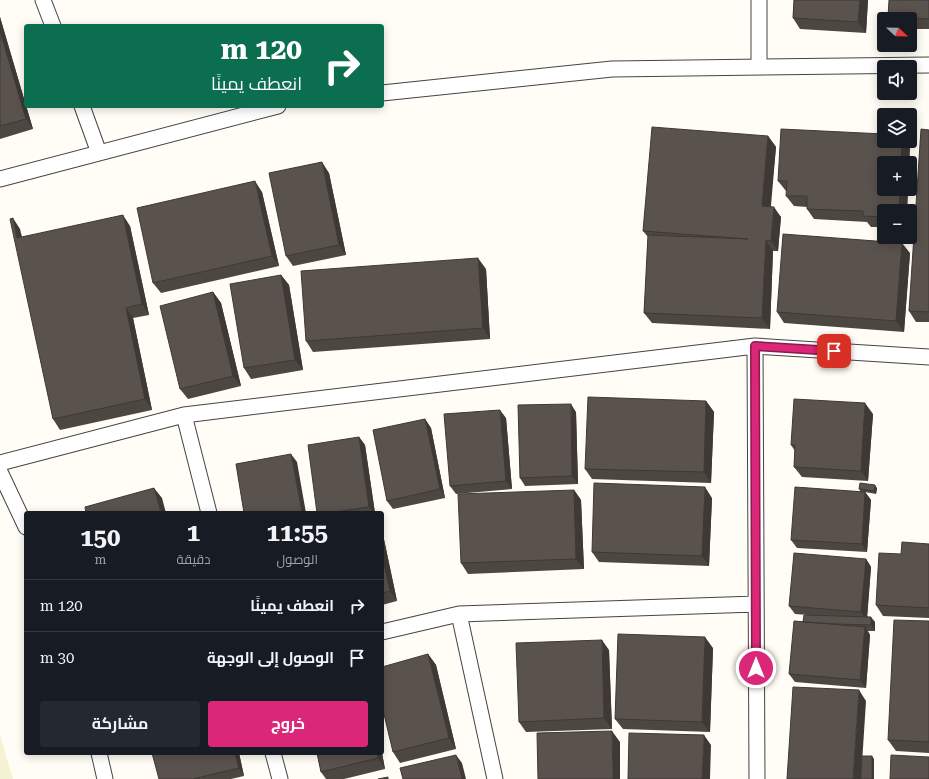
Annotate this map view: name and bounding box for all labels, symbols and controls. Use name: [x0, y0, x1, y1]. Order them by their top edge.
north arrow: [877, 12, 917, 52]
map controls: [877, 12, 917, 244]
text: 120 m: [221, 33, 302, 66]
icon: right: [316, 40, 368, 92]
button: sound: [877, 60, 917, 100]
text: انعطف يمينًا: [211, 73, 302, 94]
button: layers: [877, 108, 917, 148]
button: +: [877, 156, 917, 196]
button: −: [877, 204, 917, 244]
pin: [817, 334, 851, 368]
icon: arrive: [823, 340, 845, 362]
text: 1: [187, 519, 200, 547]
text: 11:55: [267, 519, 328, 547]
text: 150: [80, 524, 120, 552]
text: m: [94, 552, 106, 567]
text: دقيقة: [177, 552, 210, 567]
text: الوصول: [277, 552, 318, 567]
icon: right: [346, 595, 368, 617]
text: 120 m: [40, 597, 83, 615]
text: انعطف يمينًا: [250, 597, 334, 615]
icon: arrive: [346, 647, 368, 669]
position arrow: [735, 647, 777, 689]
text: 30 m: [40, 649, 74, 667]
text: الوصول إلى الوجهة: [207, 649, 334, 667]
button: مشاركة: [40, 701, 200, 747]
button: خروج: [208, 701, 368, 747]

